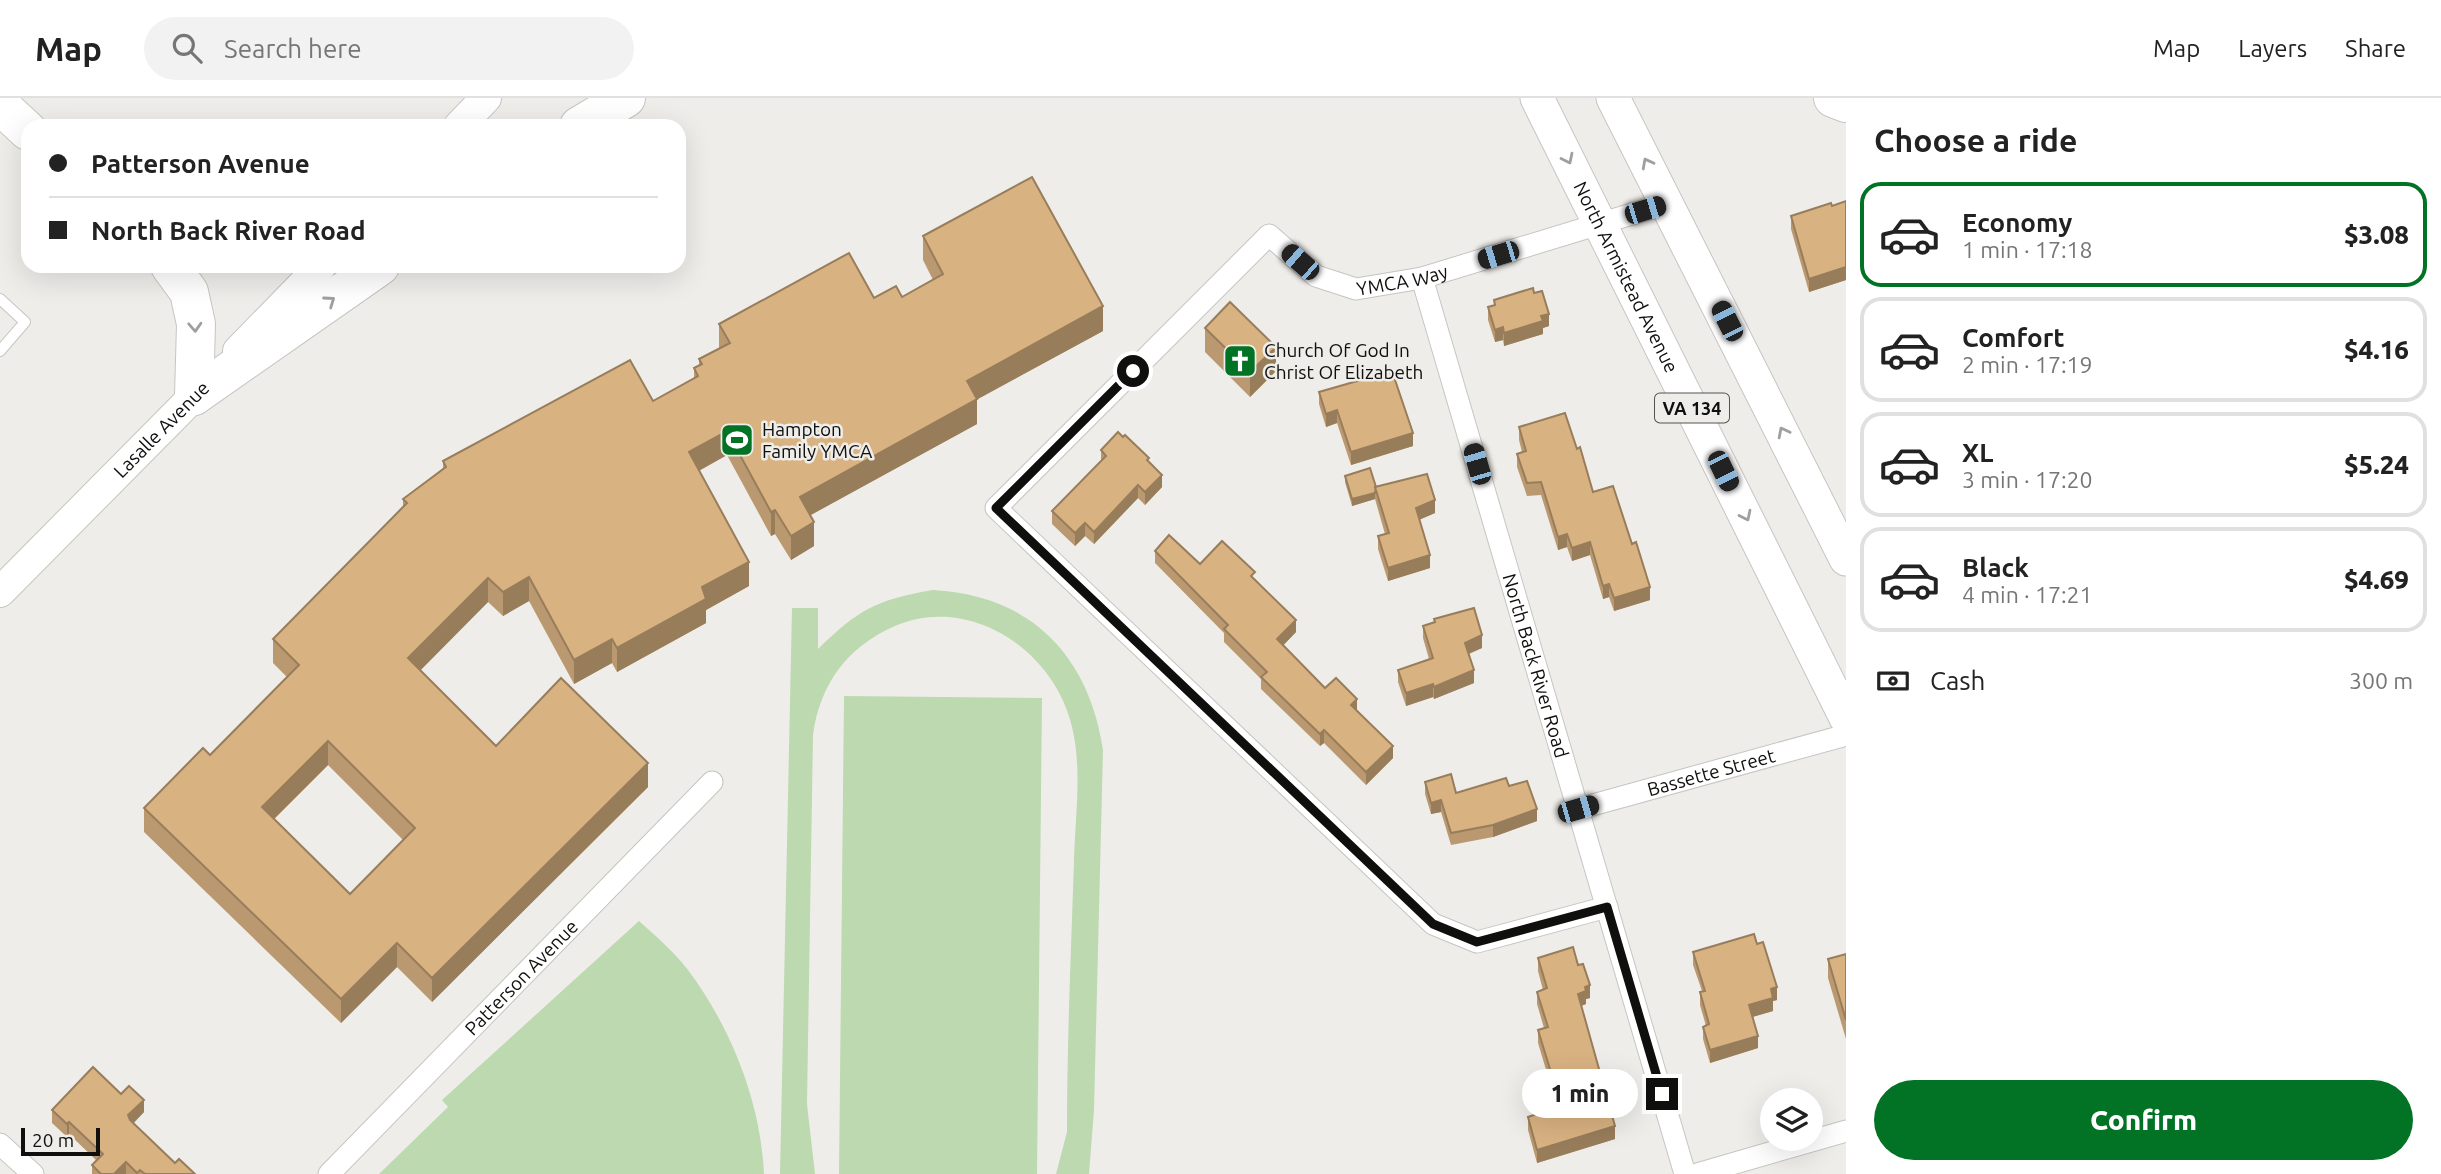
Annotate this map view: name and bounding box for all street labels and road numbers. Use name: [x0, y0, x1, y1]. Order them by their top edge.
street label: North Armistead Avenue: [1569, 178, 1683, 376]
street label: YMCA Way: [1355, 260, 1450, 300]
street label: Lasalle Avenue: [109, 377, 213, 482]
road number: VA 134: [1655, 394, 1729, 422]
street label: North Back River Road: [1498, 571, 1573, 760]
street label: Bassette Street: [1645, 744, 1778, 800]
street label: Patterson Avenue: [460, 915, 582, 1039]

